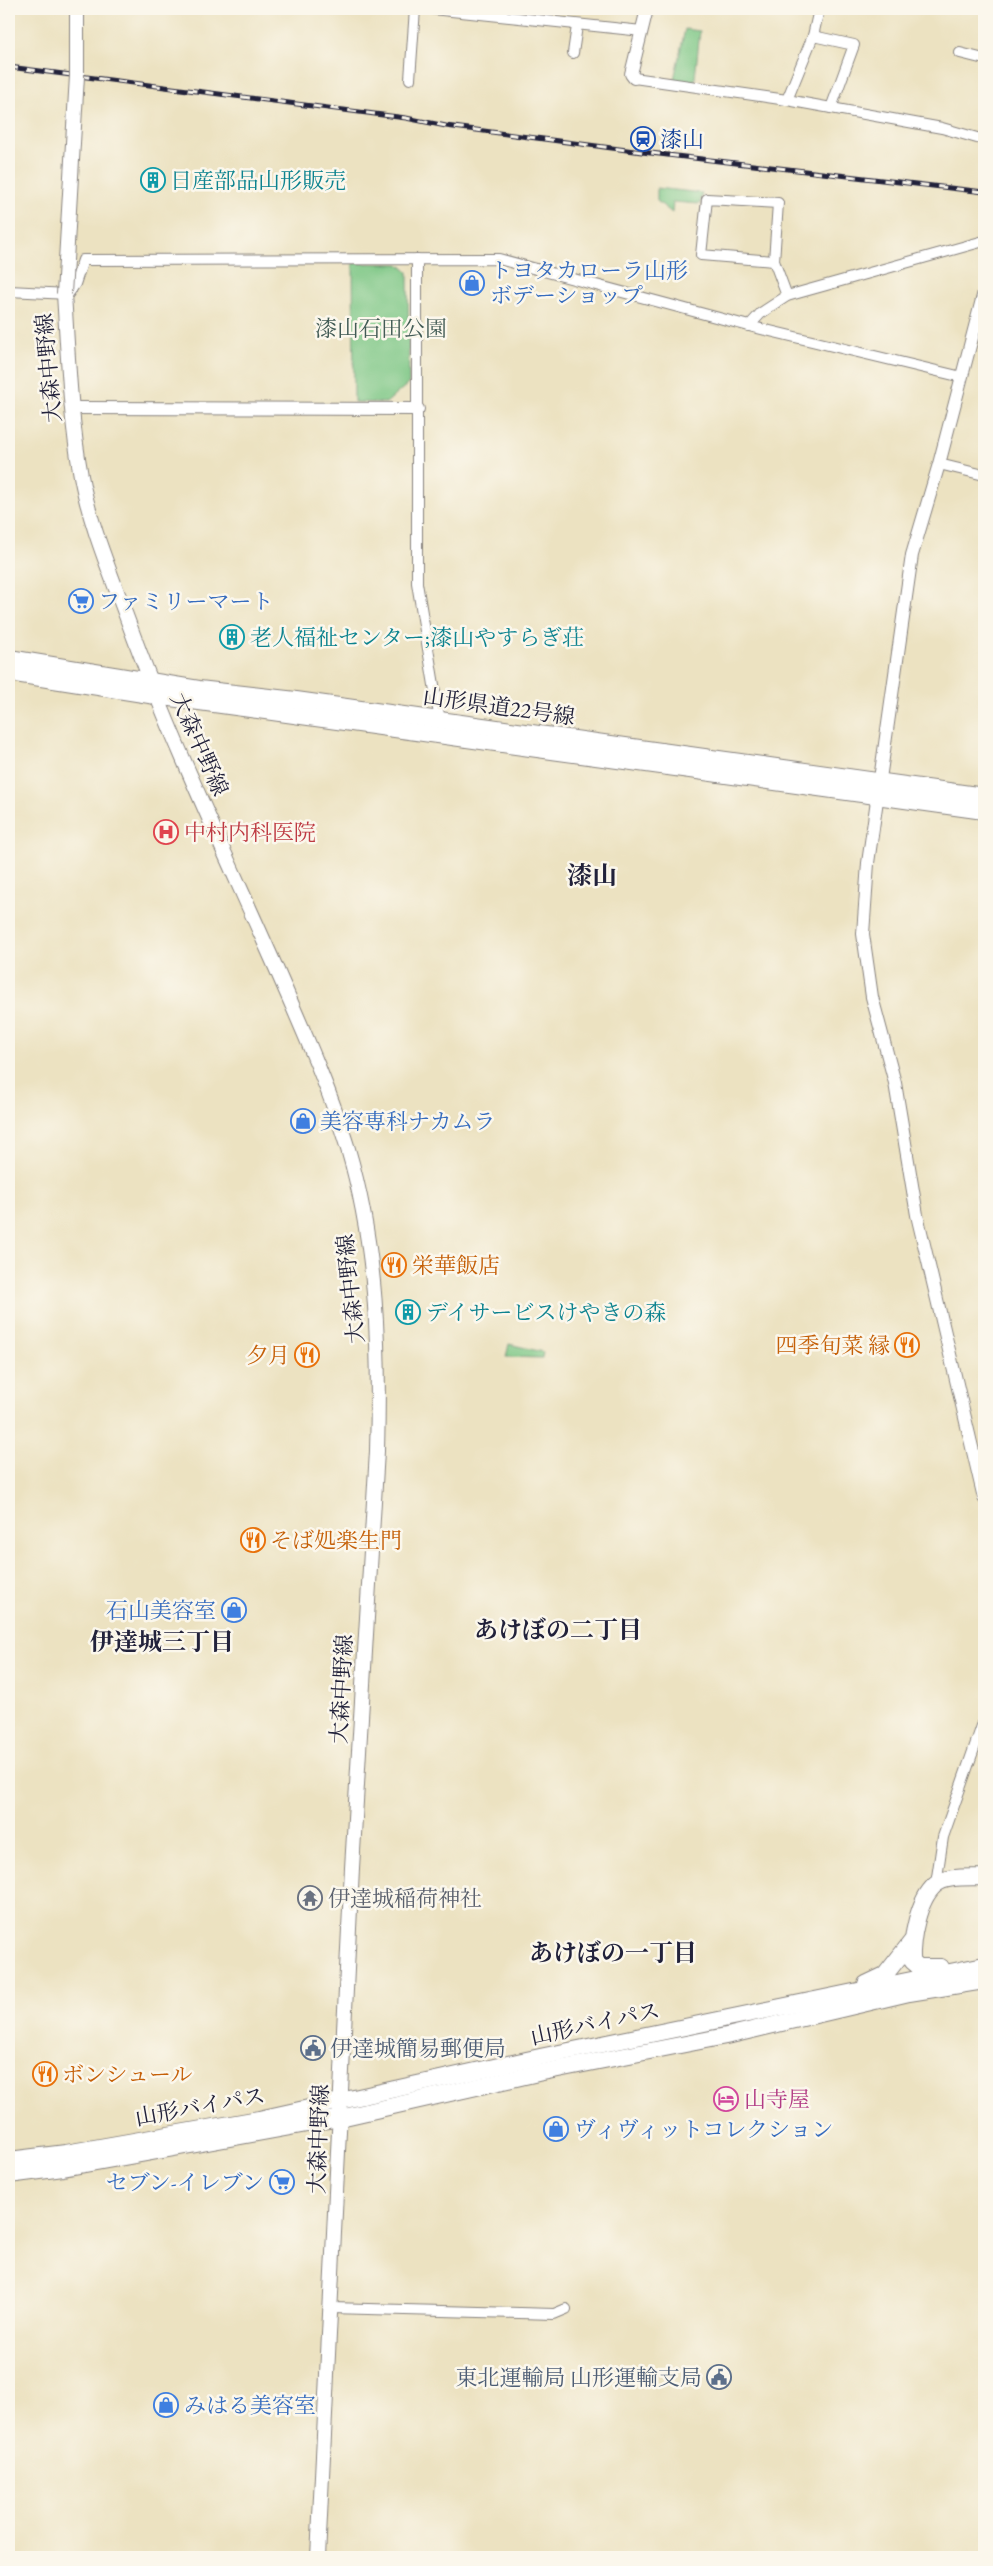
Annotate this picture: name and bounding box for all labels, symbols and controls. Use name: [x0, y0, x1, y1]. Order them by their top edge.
place label: 漆山: [660, 125, 704, 154]
station icon: 漆山: [630, 126, 656, 152]
place label: 日産部品山形販売: [170, 166, 346, 195]
building icon: 日産部品山形販売: [140, 167, 166, 193]
place label: トヨタカローラ山形 ボデーショップ: [490, 256, 688, 310]
shop icon: トヨタカローラ山形 ボデーショップ: [459, 270, 485, 296]
street label: 大森中野線: [29, 312, 68, 424]
park label: 漆山石田公園: [315, 314, 447, 343]
place label: ファミリーマート: [98, 587, 274, 616]
supermarket icon: ファミリーマート: [68, 588, 94, 614]
place label: 老人福祉センター;漆山やすらぎ荘: [250, 623, 584, 652]
building icon: 老人福祉センター;漆山やすらぎ荘: [219, 624, 245, 650]
street label: 山形県道22号線: [421, 681, 577, 732]
street label: 大森中野線: [164, 688, 235, 800]
place label: 中村内科医院: [184, 818, 316, 847]
hospital icon: 中村内科医院: [153, 819, 179, 845]
district label: 漆山: [567, 859, 617, 891]
place label: 美容専科ナカムラ: [320, 1107, 496, 1136]
shop icon: 美容専科ナカムラ: [290, 1108, 316, 1134]
street label: 大森中野線: [330, 1233, 371, 1345]
place label: 栄華飯店: [412, 1251, 500, 1280]
restaurant icon: 栄華飯店: [381, 1252, 407, 1278]
place label: デイサービスけやきの森: [426, 1298, 666, 1327]
building icon: デイサービスけやきの森: [395, 1299, 421, 1325]
place label: 四季旬菜 縁: [776, 1331, 890, 1360]
restaurant icon: 四季旬菜 縁: [894, 1332, 920, 1358]
place label: 夕月: [246, 1341, 290, 1370]
restaurant icon: 夕月: [294, 1342, 320, 1368]
place label: そば処楽生門: [270, 1526, 402, 1555]
restaurant icon: そば処楽生門: [240, 1527, 266, 1553]
place label: 石山美容室: [106, 1596, 216, 1625]
shop icon: 石山美容室: [221, 1597, 247, 1623]
district label: あけぼの二丁目: [474, 1614, 642, 1645]
district label: 伊達城三丁目: [90, 1626, 234, 1657]
street label: 大森中野線: [324, 1633, 359, 1745]
place label: 伊達城稲荷神社: [328, 1884, 482, 1913]
temple icon: 伊達城稲荷神社: [297, 1885, 323, 1911]
district label: あけぼの一丁目: [529, 1937, 697, 1968]
street label: 山形バイパス: [528, 1996, 662, 2051]
place label: 伊達城簡易郵便局: [330, 2034, 506, 2063]
public building icon: 伊達城簡易郵便局: [300, 2035, 326, 2061]
place label: ボンシュール: [62, 2060, 193, 2089]
restaurant icon: ボンシュール: [32, 2061, 58, 2087]
street label: 山形バイパス: [133, 2081, 267, 2132]
street label: 大森中野線: [302, 2084, 335, 2194]
place label: 山寺屋: [744, 2085, 810, 2114]
hotel icon: 山寺屋: [713, 2086, 739, 2112]
place label: ヴィヴィットコレクション: [574, 2115, 834, 2144]
shop icon: ヴィヴィットコレクション: [543, 2116, 569, 2142]
place label: セブン-イレブン: [106, 2168, 264, 2197]
supermarket icon: セブン-イレブン: [269, 2169, 295, 2195]
place label: 東北運輸局 山形運輸支局: [456, 2363, 702, 2392]
public building icon: 東北運輸局 山形運輸支局: [706, 2364, 732, 2390]
place label: みはる美容室: [184, 2391, 316, 2420]
shop icon: みはる美容室: [153, 2392, 179, 2418]

